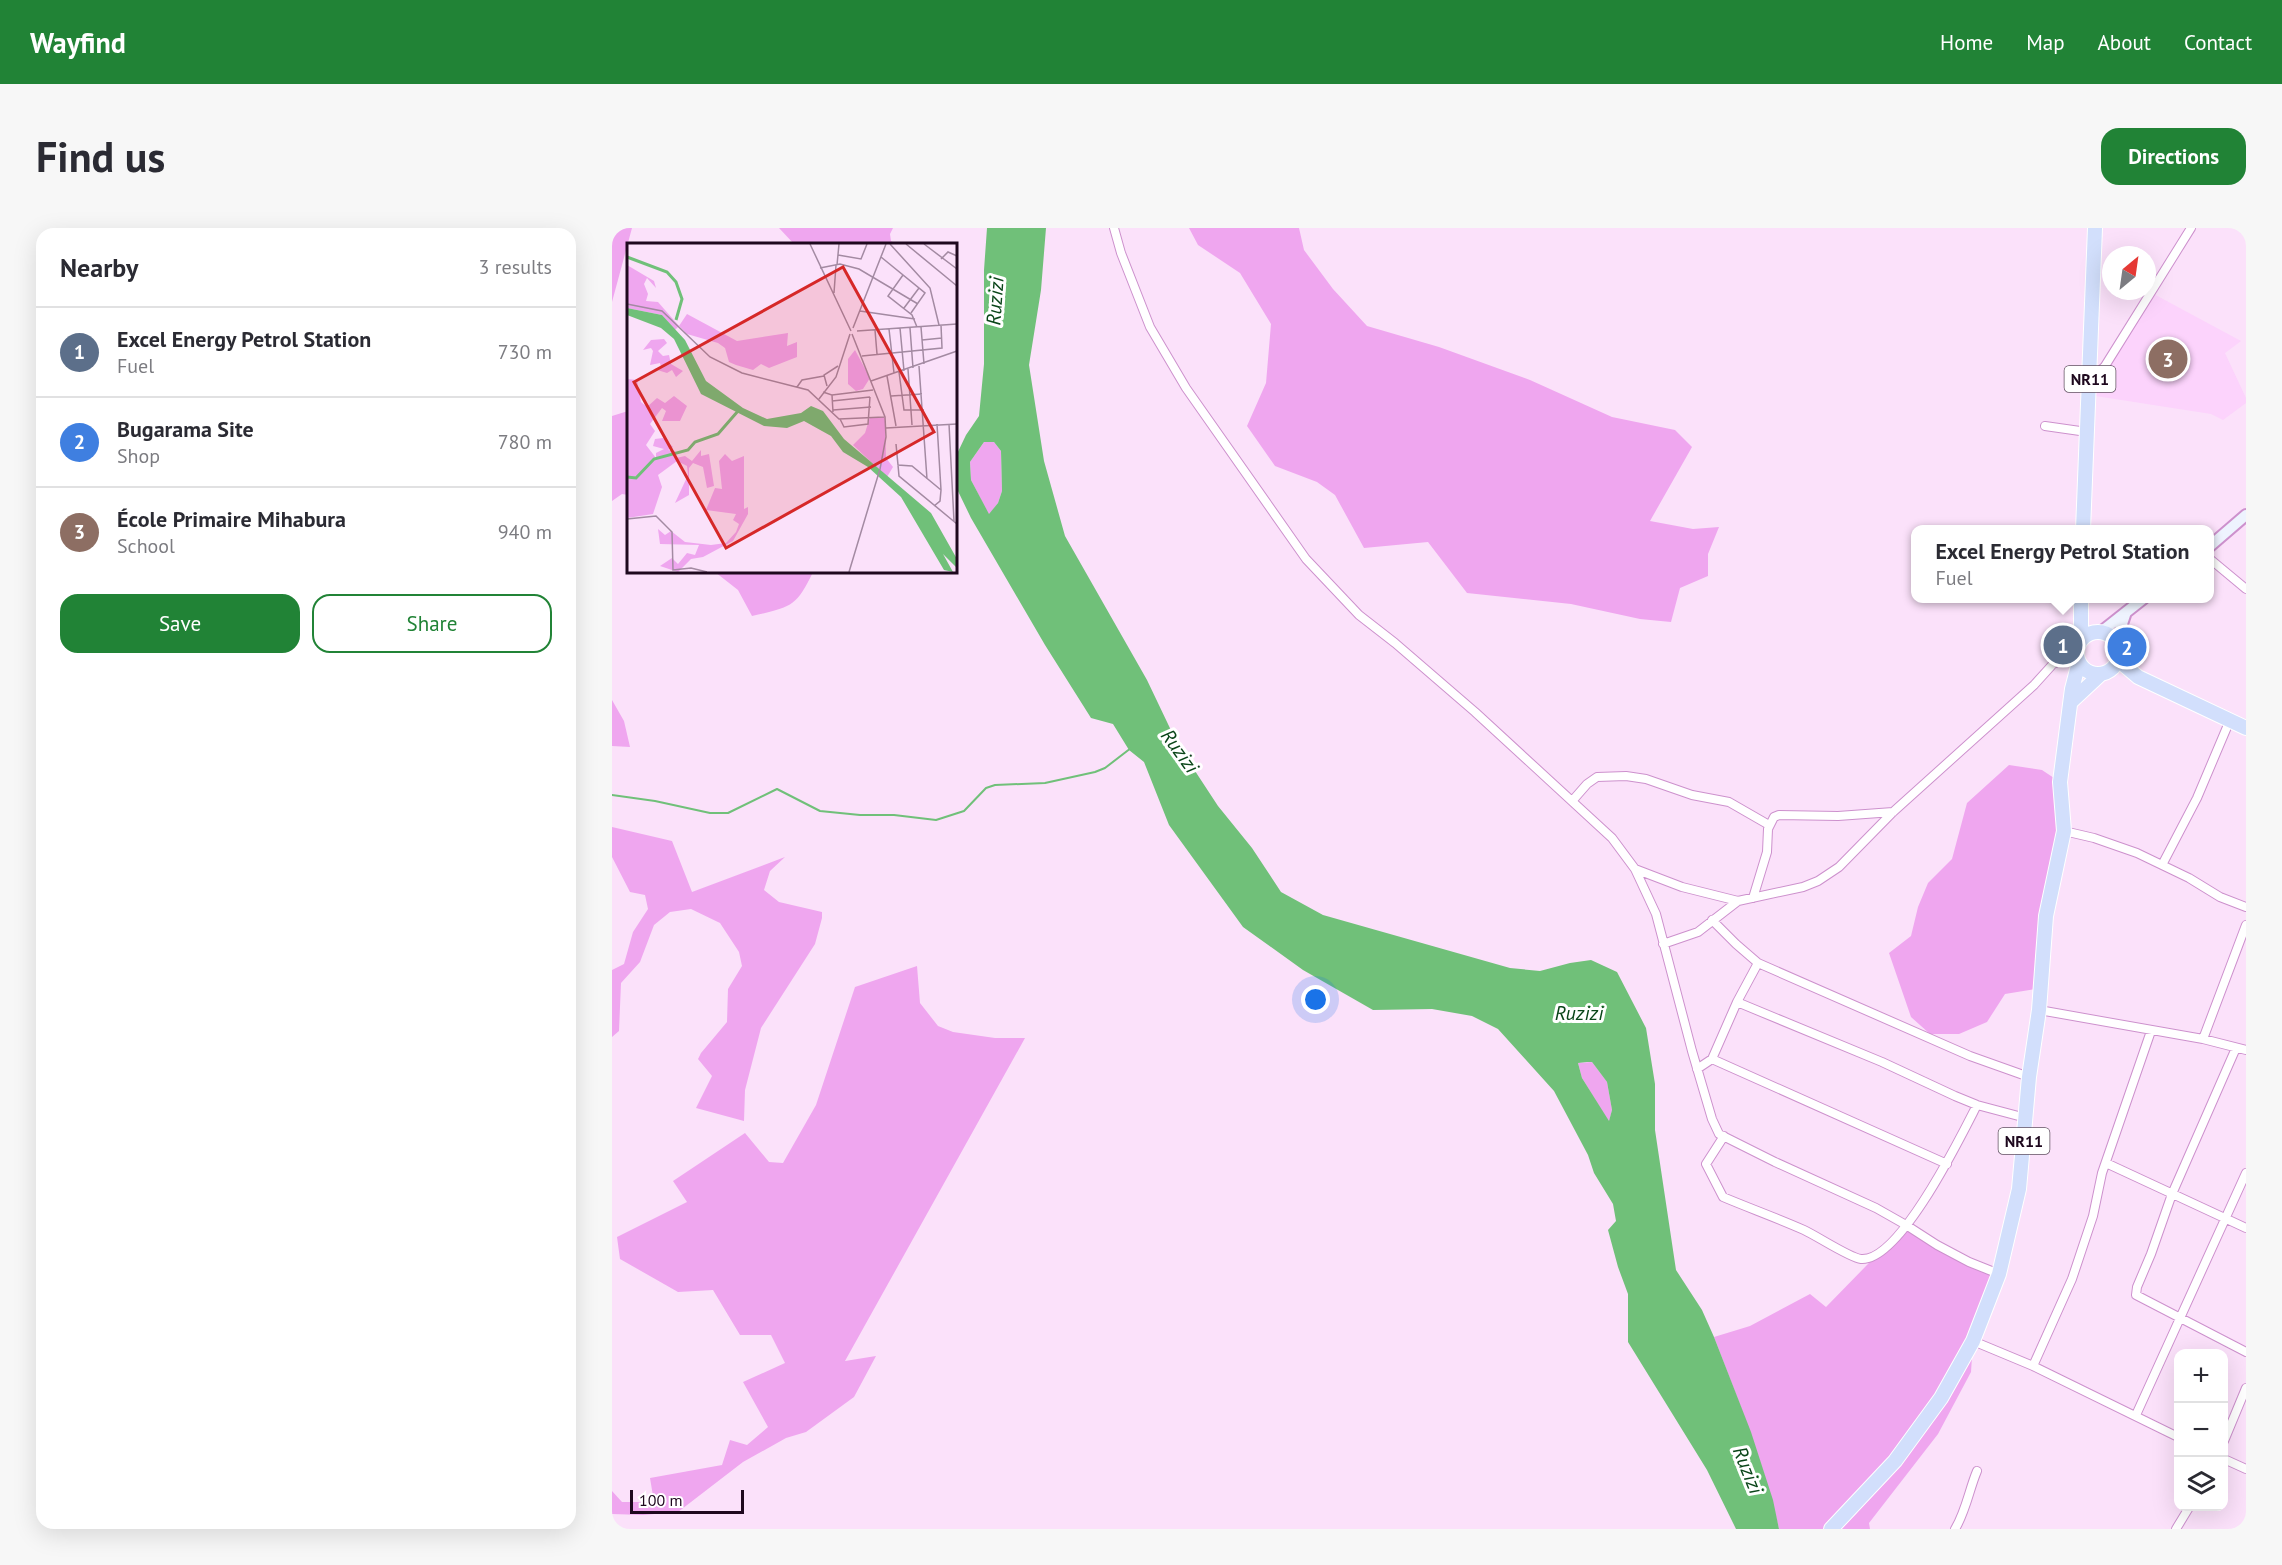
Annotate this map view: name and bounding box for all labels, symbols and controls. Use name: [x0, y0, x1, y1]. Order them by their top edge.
text: Wayfind: [30, 24, 126, 61]
text: Home: [1940, 29, 1993, 56]
text: Map: [2026, 29, 2065, 56]
text: About: [2098, 29, 2151, 56]
text: Contact: [2184, 29, 2252, 56]
button: Directions: [2101, 128, 2246, 185]
text: Find us: [36, 129, 165, 184]
inset map: [627, 243, 957, 573]
north arrow: [2102, 246, 2156, 300]
text: Nearby: [60, 251, 138, 284]
text: 3 results: [479, 254, 552, 280]
water label: Ruzizi: [980, 275, 1010, 326]
text: Excel Energy Petrol Station: [117, 325, 371, 353]
pin: 3: [2148, 336, 2188, 382]
text: 1: [74, 339, 85, 365]
text: 730 m: [498, 339, 552, 365]
text: Fuel: [117, 353, 154, 379]
road number: NR11: [2064, 366, 2116, 392]
text: Bugarama Site: [117, 415, 254, 443]
text: 2: [74, 429, 85, 455]
text: 780 m: [498, 429, 552, 455]
text: Shop: [117, 443, 160, 469]
text: École Primaire Mihabura: [117, 505, 346, 533]
text: 3: [74, 519, 85, 545]
text: 940 m: [498, 519, 552, 545]
popup: [1911, 525, 2214, 603]
text: School: [117, 533, 175, 559]
text: Excel Energy Petrol Station: [1935, 537, 2190, 565]
text: Fuel: [1935, 565, 1973, 591]
button: Save: [60, 594, 300, 653]
button: Share: [312, 594, 552, 653]
pin: 1: [2044, 622, 2082, 668]
pin: 2: [2108, 624, 2146, 670]
water label: Ruzizi: [1155, 724, 1205, 779]
your location: [1301, 985, 1330, 1014]
water label: Ruzizi: [1555, 1000, 1604, 1026]
road number: NR11: [1998, 1128, 2050, 1154]
map controls: [2174, 1349, 2228, 1511]
button: +: [2174, 1349, 2228, 1403]
button: −: [2174, 1403, 2228, 1457]
water label: Ruzizi: [1727, 1443, 1769, 1498]
button: layers: [2174, 1457, 2228, 1511]
scale bar: [630, 1487, 744, 1514]
text: 100 m: [639, 1490, 682, 1510]

